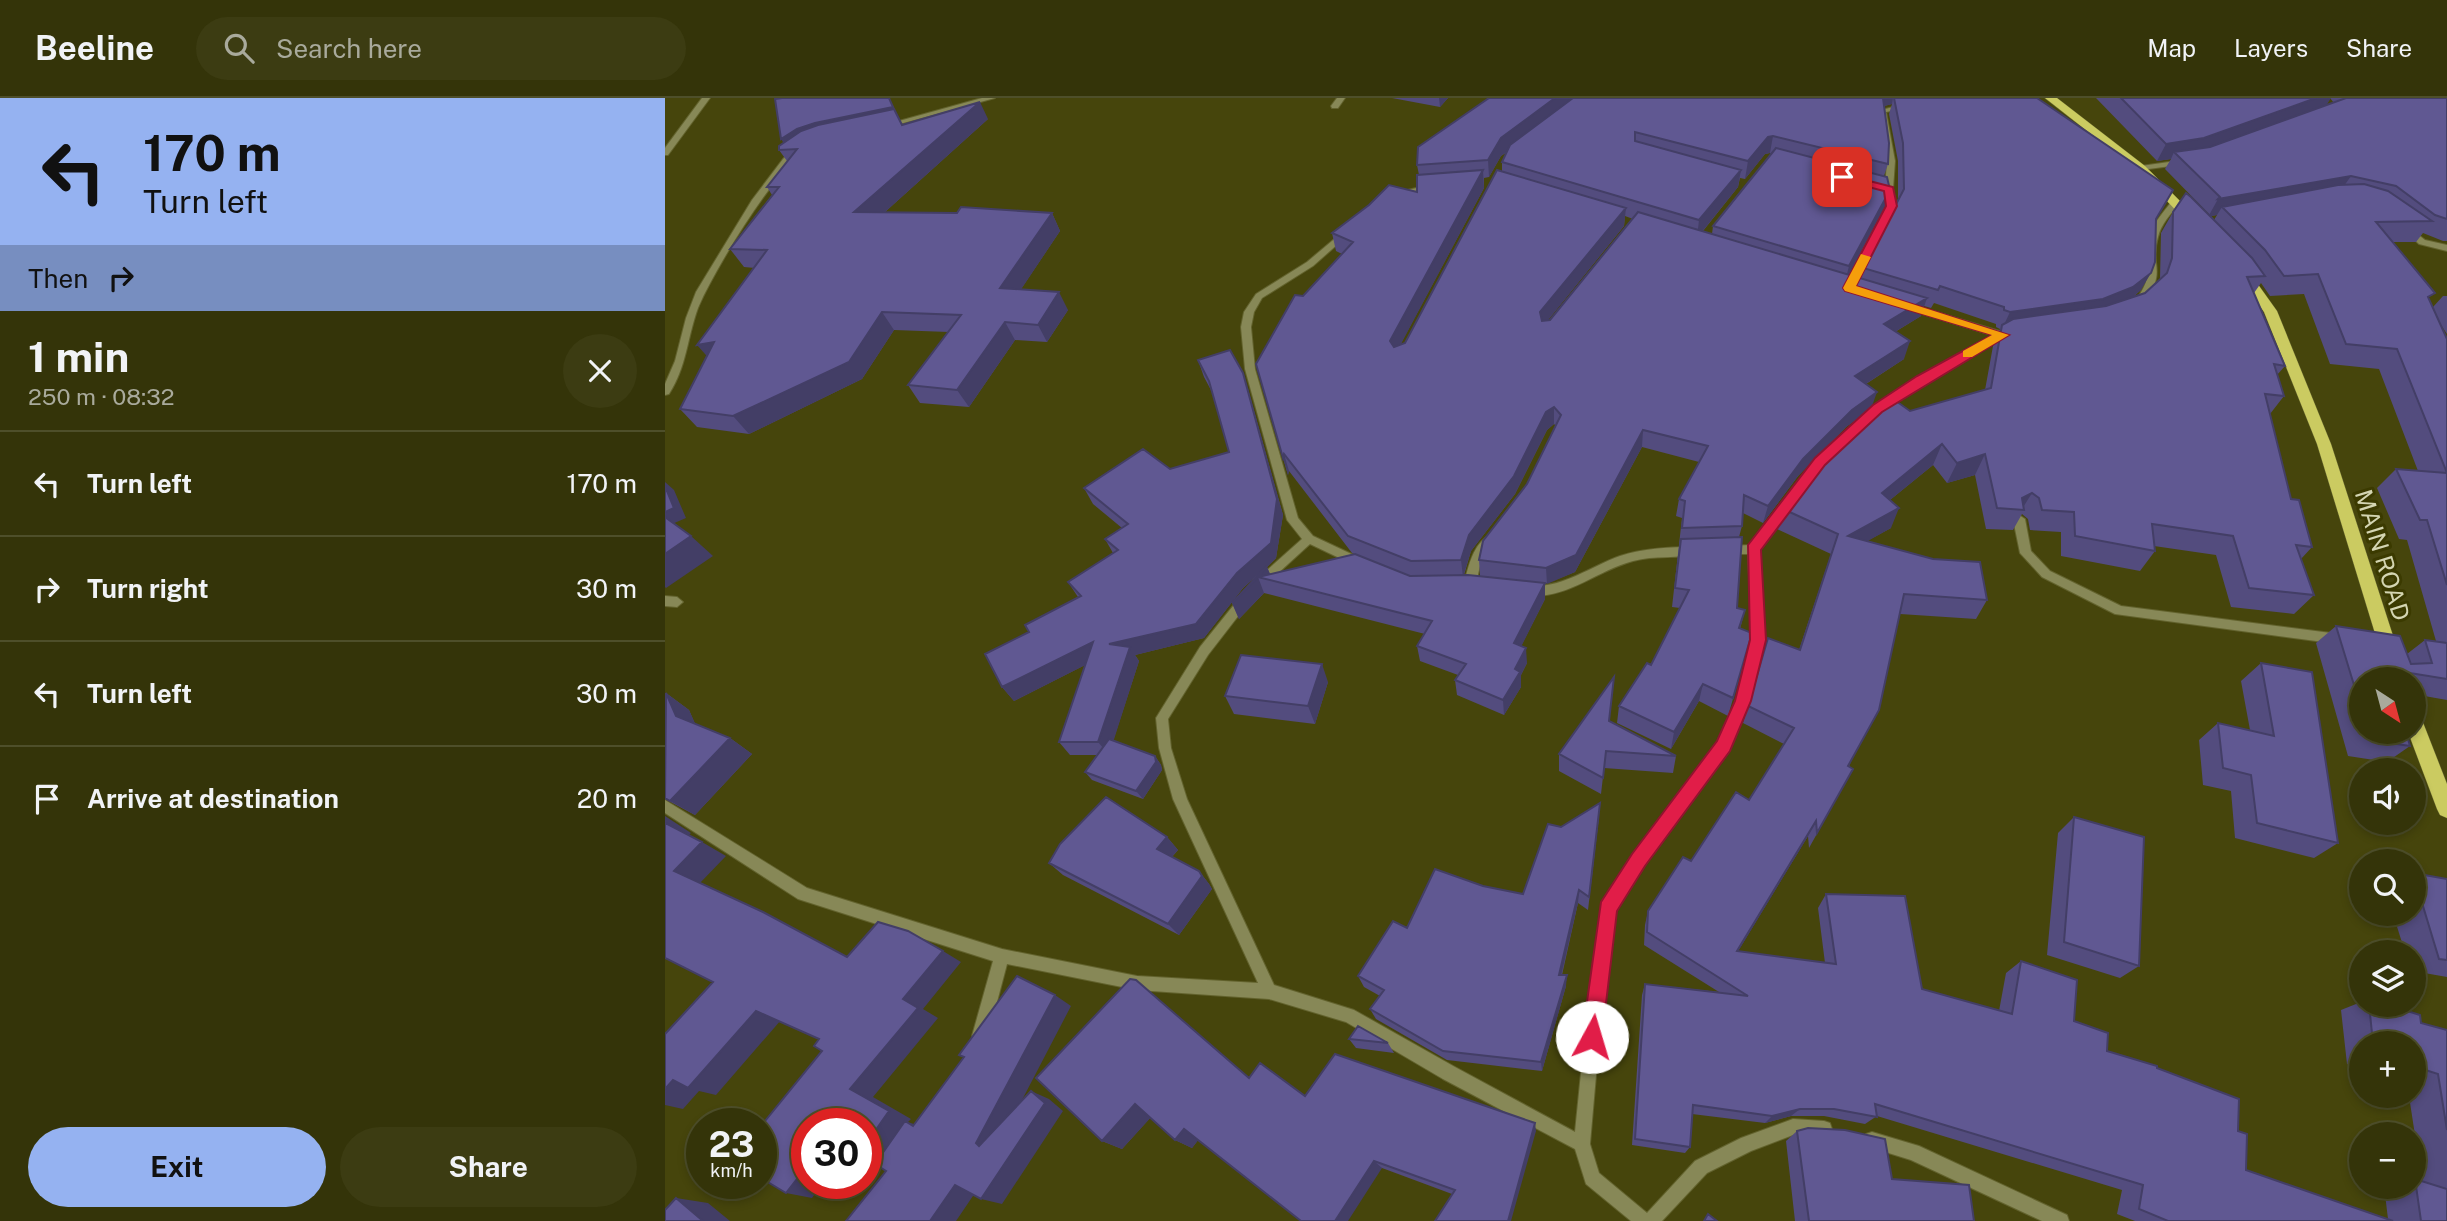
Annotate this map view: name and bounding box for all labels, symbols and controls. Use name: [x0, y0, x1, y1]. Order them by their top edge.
search box: [196, 17, 686, 80]
text: Beeline: [35, 29, 154, 67]
icon: search: [220, 29, 258, 67]
text: Search here: [276, 33, 422, 64]
text: Map: [2147, 34, 2196, 62]
text: Layers: [2234, 34, 2308, 62]
text: Share: [2346, 34, 2412, 62]
text: 170 m: [143, 124, 281, 182]
icon: left: [28, 126, 119, 217]
pin: [1812, 147, 1872, 207]
icon: arrive: [1823, 158, 1861, 196]
text: Turn left: [143, 183, 268, 220]
icon: right: [102, 259, 140, 297]
text: Then: [28, 263, 88, 294]
text: 1 min: [28, 332, 129, 381]
button: close: [563, 334, 637, 408]
text: 250 m · 08:32: [28, 383, 175, 410]
icon: left: [28, 465, 66, 503]
text: Turn left: [87, 468, 192, 499]
text: 170 m: [567, 468, 637, 499]
street label: MAIN ROAD: [2350, 486, 2416, 624]
icon: right: [28, 570, 66, 608]
text: Turn right: [87, 573, 209, 604]
text: 30 m: [576, 573, 637, 604]
north arrow: [2349, 667, 2425, 744]
map controls: [2349, 667, 2426, 1199]
icon: left: [28, 675, 66, 713]
text: Turn left: [87, 678, 192, 709]
text: 30 m: [576, 678, 637, 709]
button: sound: [2349, 758, 2426, 835]
icon: arrive: [28, 780, 66, 818]
text: Arrive at destination: [87, 783, 339, 814]
text: 20 m: [577, 783, 637, 814]
button: search: [2349, 849, 2426, 926]
button: layers: [2349, 940, 2426, 1017]
position arrow: [1555, 1000, 1629, 1074]
button: +: [2349, 1031, 2426, 1108]
speed limit sign: 30: [791, 1108, 882, 1199]
button: −: [2349, 1122, 2426, 1199]
text: 23: [709, 1124, 754, 1165]
button: Exit: [28, 1127, 326, 1207]
button: Share: [340, 1127, 637, 1207]
text: km/h: [710, 1160, 753, 1181]

